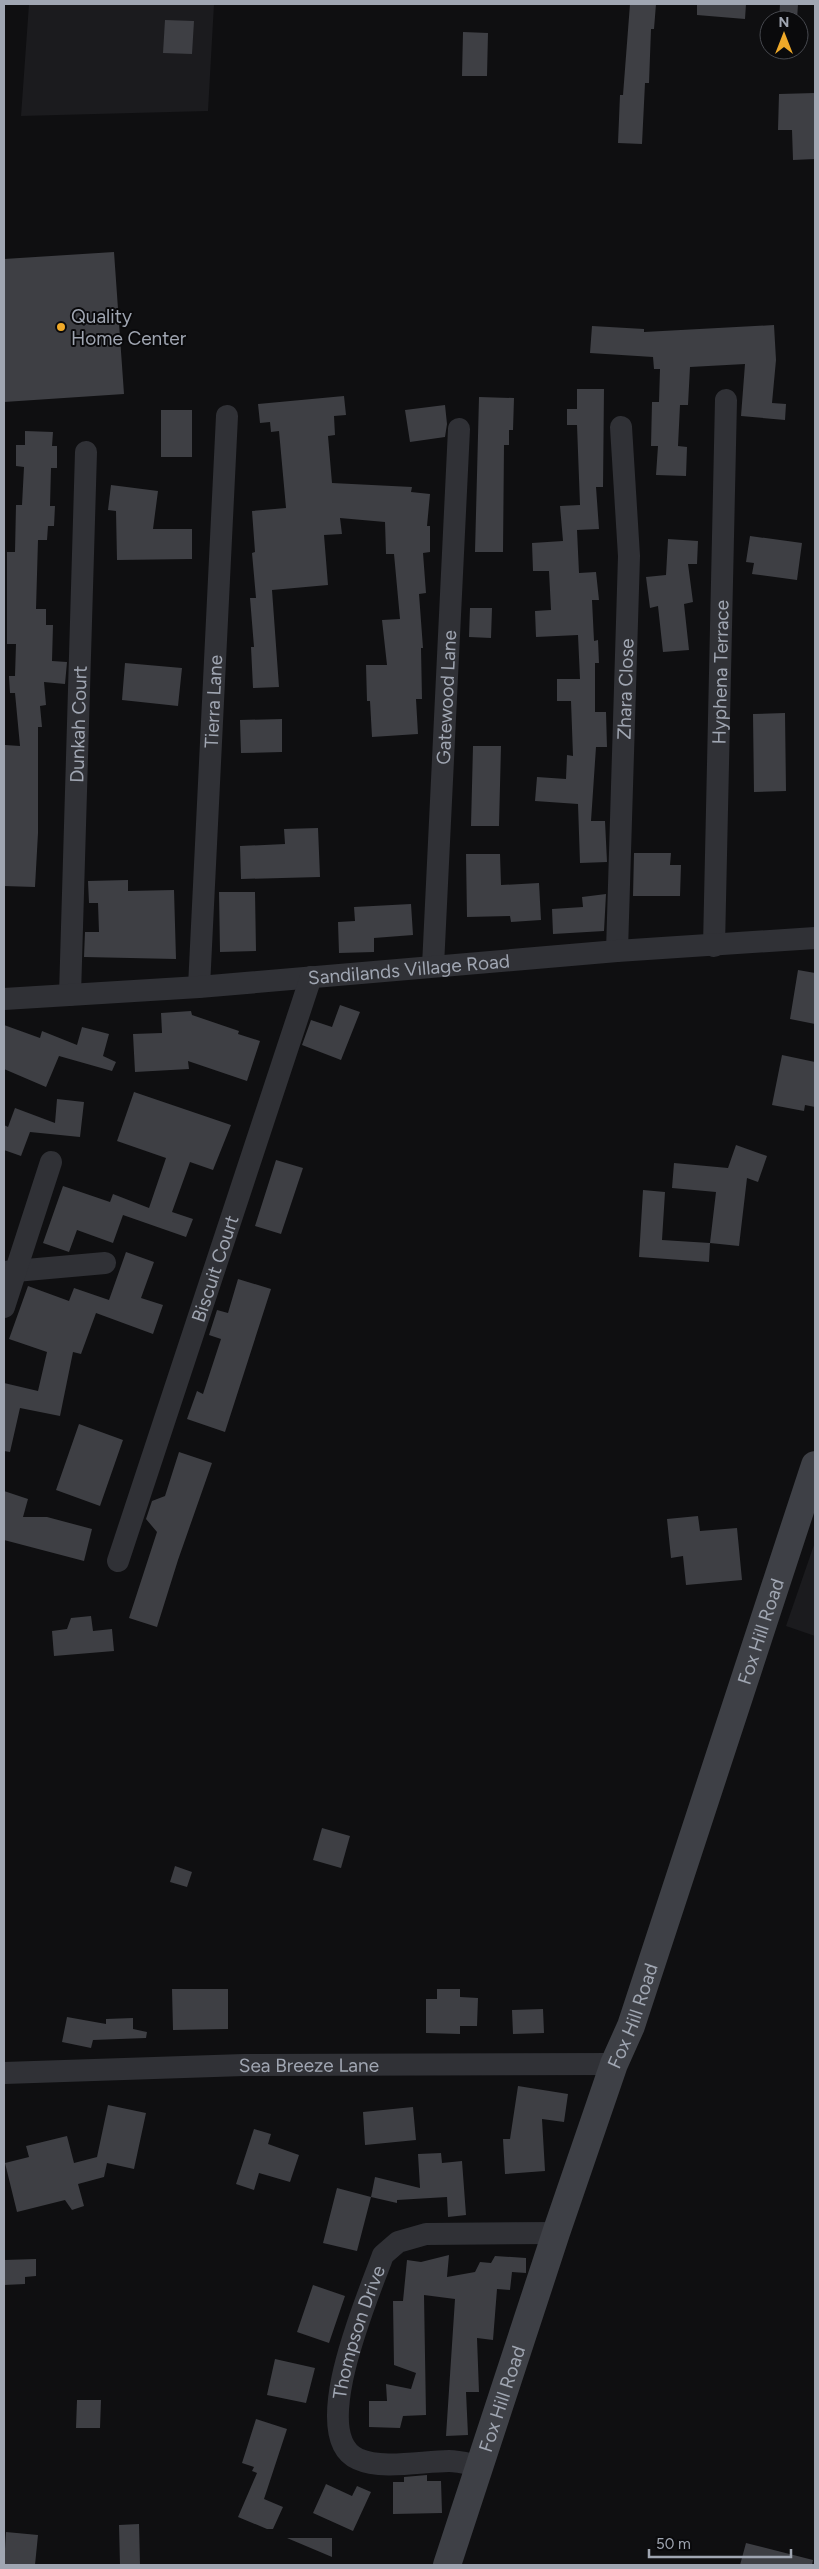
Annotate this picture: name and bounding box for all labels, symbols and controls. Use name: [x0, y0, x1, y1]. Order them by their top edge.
north arrow: [759, 10, 809, 60]
text: N: [779, 14, 789, 31]
place label: Quality Home Center: [71, 305, 187, 350]
marker: Quality Home Center: [55, 321, 67, 333]
street label: Hyphena Terrace: [707, 600, 734, 745]
street label: Gatewood Lane: [432, 630, 461, 765]
street label: Zhara Close: [612, 638, 638, 740]
street label: Tierra Lane: [200, 654, 227, 748]
street label: Dunkah Court: [65, 665, 92, 783]
street label: Sandilands Village Road: [307, 949, 511, 990]
street label: Biscuit Court: [187, 1212, 243, 1325]
street label: Fox Hill Road: [733, 1576, 789, 1688]
street label: Fox Hill Road: [603, 1960, 663, 2072]
street label: Sea Breeze Lane: [239, 2054, 379, 2077]
street label: Thompson Drive: [328, 2262, 390, 2401]
street label: Fox Hill Road: [474, 2343, 530, 2455]
scale bar: [649, 2526, 792, 2558]
text: 50 m: [656, 2535, 691, 2553]

